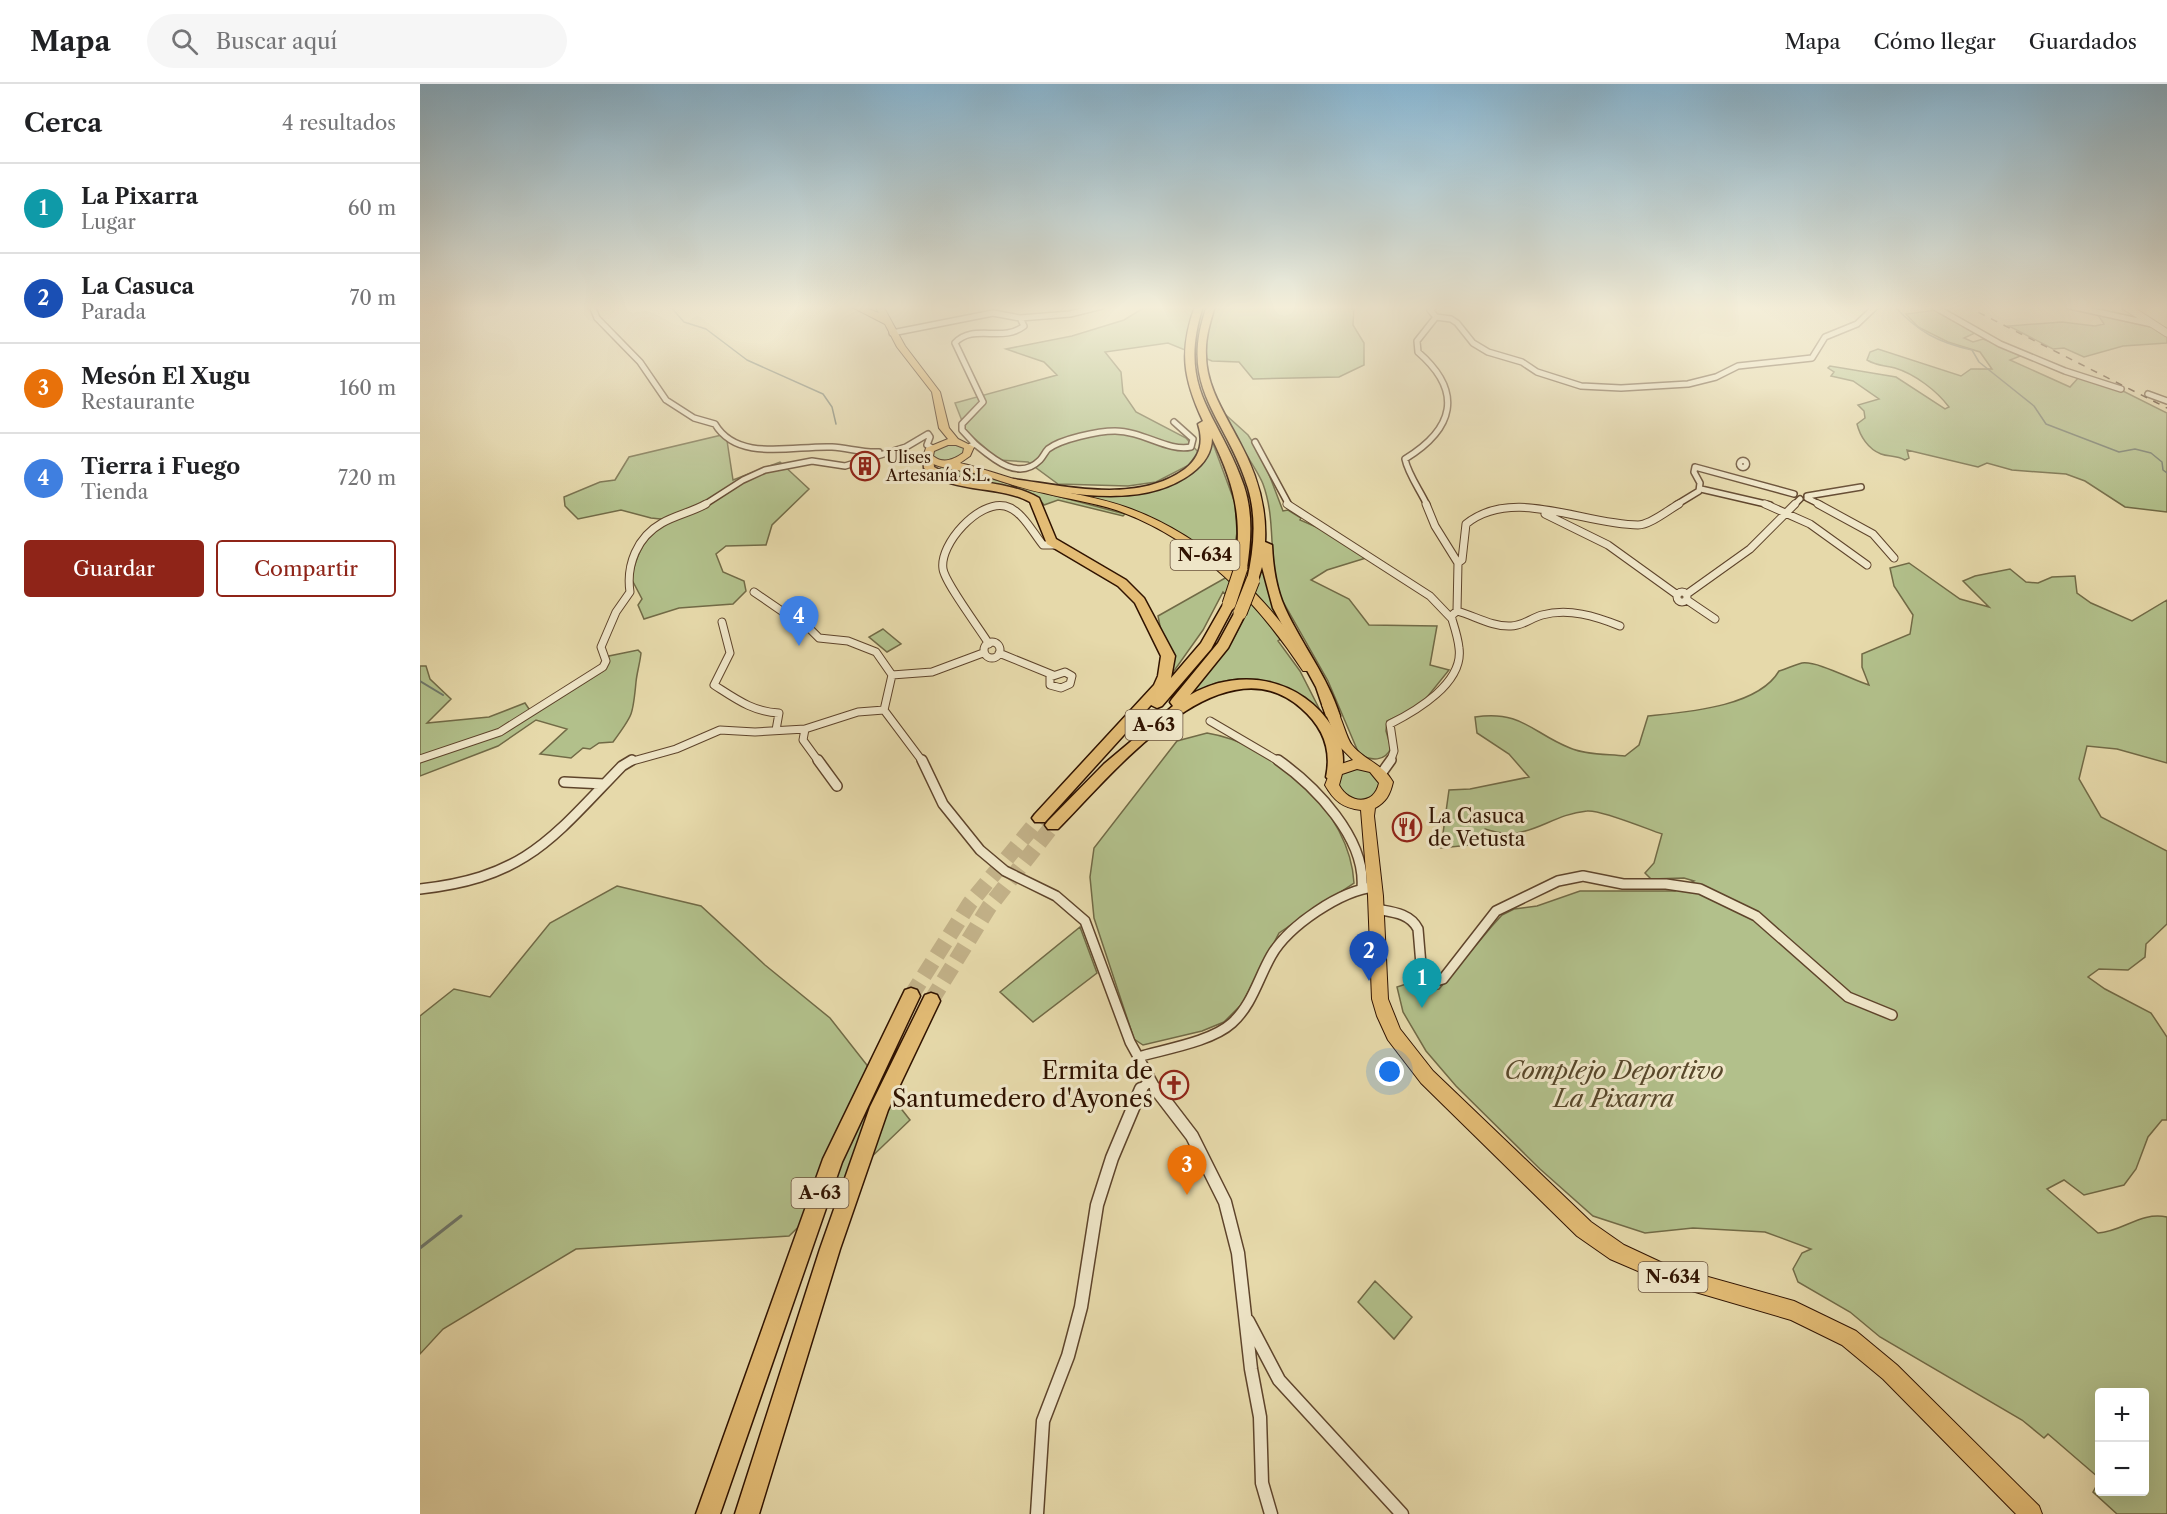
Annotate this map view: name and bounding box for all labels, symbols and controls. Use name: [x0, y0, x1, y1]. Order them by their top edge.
search box: [147, 14, 567, 68]
text: Mapa: [30, 24, 111, 58]
icon: search: [168, 25, 201, 58]
text: Buscar aquí: [216, 28, 337, 55]
text: Mapa: [1784, 29, 1841, 54]
text: Cómo llegar: [1874, 29, 1996, 54]
text: Guardados: [2029, 29, 2137, 54]
text: Cerca: [24, 107, 102, 139]
text: 4 resultados: [282, 111, 396, 135]
text: La Pixarra: [81, 183, 198, 210]
text: 1: [39, 196, 48, 220]
text: 60 m: [348, 196, 396, 220]
text: Lugar: [81, 210, 136, 234]
text: La Casuca: [81, 273, 194, 300]
text: 2: [38, 286, 49, 310]
text: 70 m: [350, 286, 396, 310]
text: Parada: [81, 300, 146, 324]
text: Mesón El Xugu: [81, 363, 250, 390]
text: 3: [38, 376, 49, 400]
text: 160 m: [339, 376, 396, 400]
text: Restaurante: [81, 390, 195, 414]
place label: Ulises Artesanía S.L.: [885, 447, 990, 485]
building icon: Ulises Artesanía S.L.: [849, 450, 881, 482]
text: Tierra i Fuego: [81, 453, 240, 480]
text: 4: [38, 466, 49, 490]
text: 720 m: [338, 466, 396, 490]
text: Tienda: [81, 480, 148, 504]
button: Guardar: [24, 540, 204, 597]
button: Compartir: [216, 540, 396, 597]
road number: N-634: [1170, 540, 1240, 570]
pin: 4: [780, 596, 818, 646]
road number: A-63: [1126, 710, 1182, 740]
place label: La Casuca de Vetusta: [1428, 804, 1526, 851]
restaurant icon: La Casuca de Vetusta: [1391, 811, 1423, 843]
pin: 2: [1350, 932, 1388, 981]
pin: 1: [1402, 958, 1442, 1008]
place label: Ermita de Santumedero d'Ayones: [892, 1056, 1153, 1113]
park label: Complejo Deportivo La Pixarra: [1504, 1056, 1724, 1113]
your location: [1375, 1057, 1404, 1086]
church icon: Ermita de Santumedero d'Ayones: [1158, 1069, 1190, 1101]
pin: 3: [1168, 1146, 1206, 1195]
road number: A-63: [792, 1178, 848, 1208]
road number: N-634: [1638, 1262, 1708, 1292]
map controls: [2095, 1388, 2149, 1496]
button: +: [2095, 1388, 2149, 1442]
button: −: [2095, 1442, 2149, 1496]

